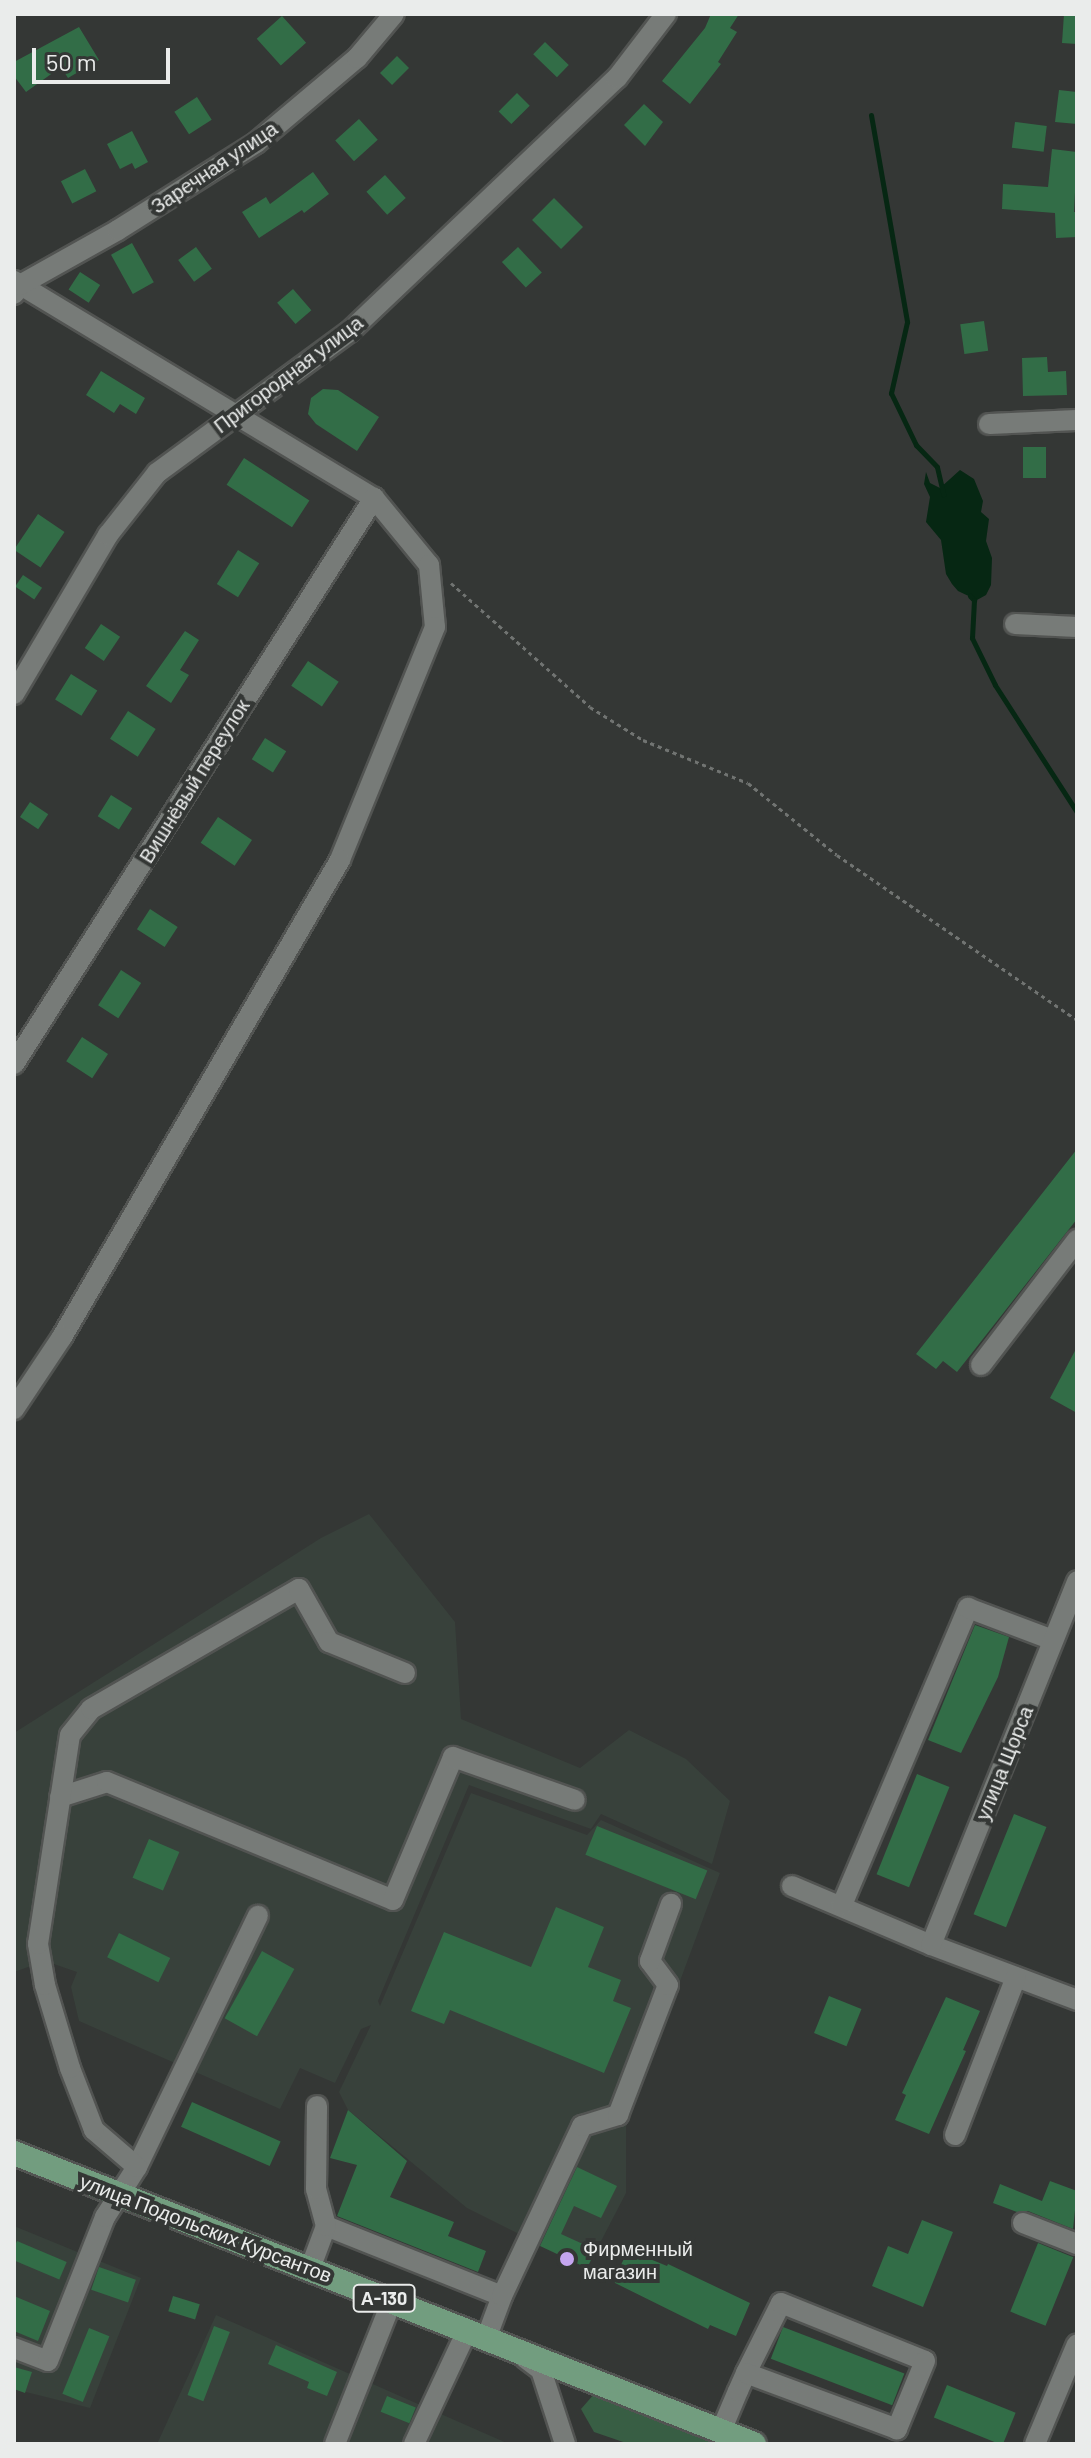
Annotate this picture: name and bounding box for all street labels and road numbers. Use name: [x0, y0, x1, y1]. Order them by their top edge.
street label: Заречная улица: [146, 116, 282, 218]
street label: Пригородная улица: [209, 310, 367, 438]
street label: Вишнёвый переулок: [134, 695, 254, 867]
street label: улица Щорса: [970, 1702, 1038, 1824]
street label: улица Подольских Курсантов: [77, 2169, 335, 2287]
road number: А-130: [352, 2284, 416, 2312]

